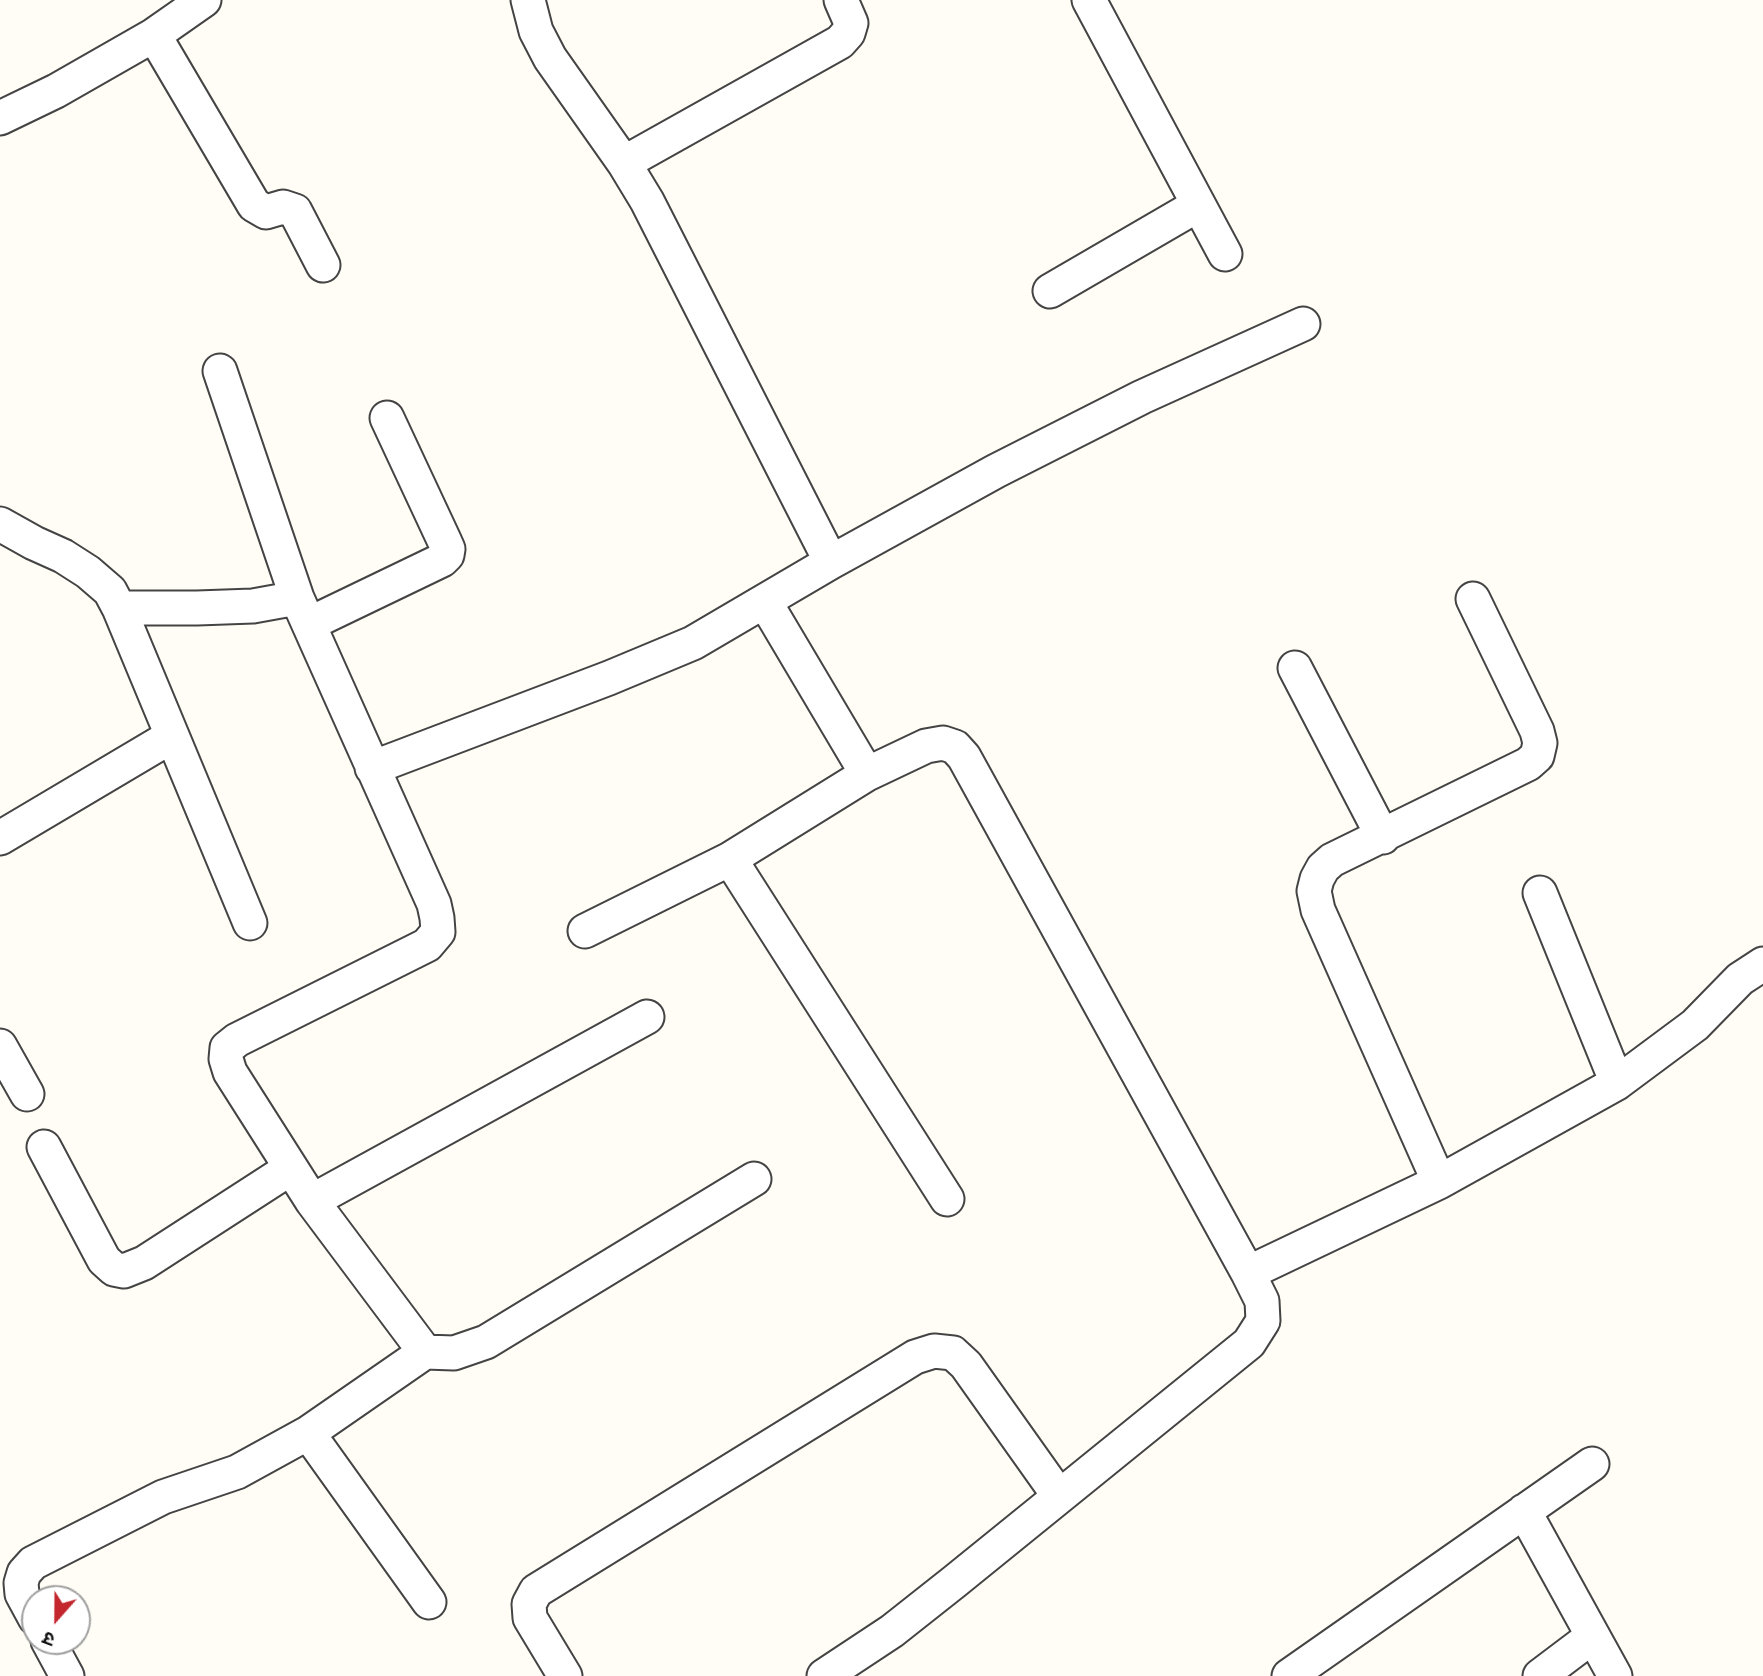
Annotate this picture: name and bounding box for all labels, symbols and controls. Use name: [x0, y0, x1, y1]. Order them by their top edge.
north arrow: [21, 1585, 91, 1655]
text: उ: [39, 1623, 59, 1654]

